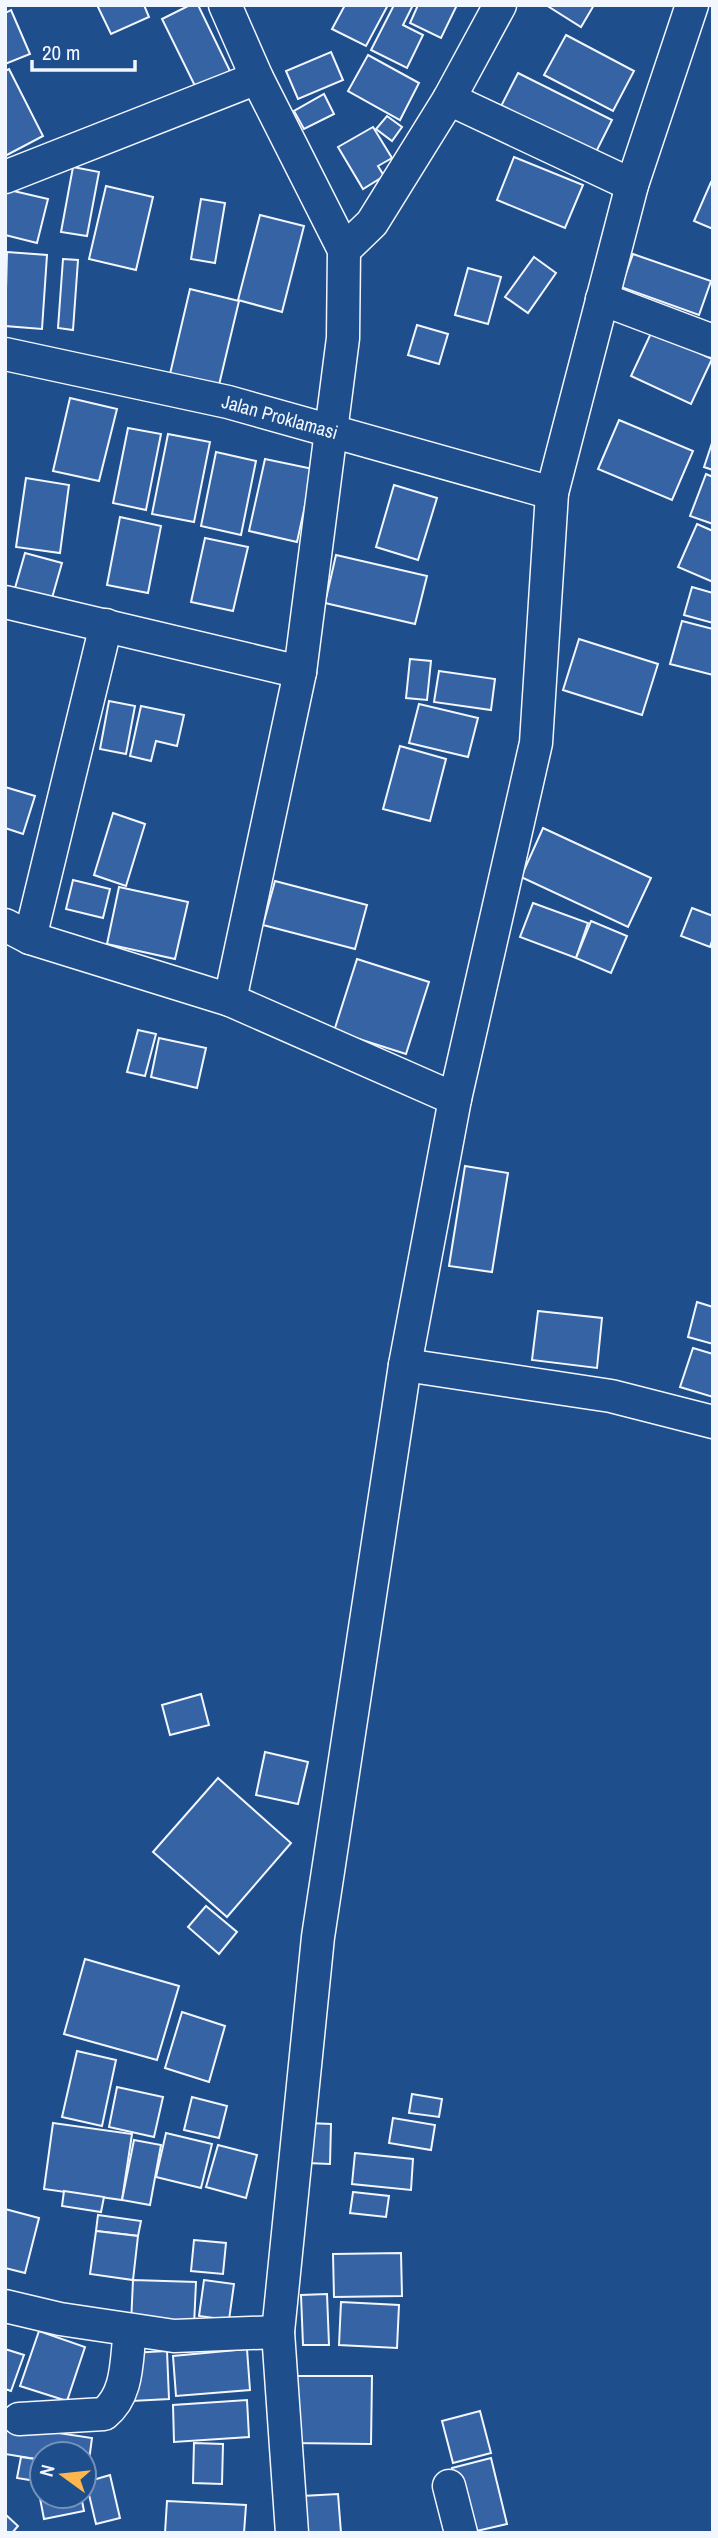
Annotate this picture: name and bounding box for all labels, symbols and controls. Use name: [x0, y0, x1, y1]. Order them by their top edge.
scale bar: [32, 28, 135, 72]
text: 20 m: [42, 38, 80, 67]
street label: Jalan Proklamasi: [219, 388, 341, 445]
north arrow: [28, 2440, 98, 2510]
text: N: [33, 2462, 61, 2479]

